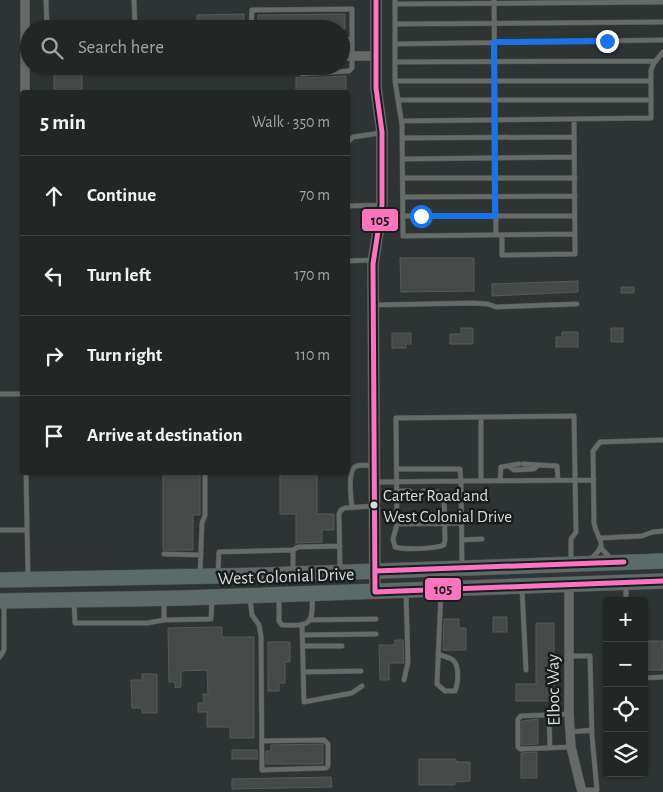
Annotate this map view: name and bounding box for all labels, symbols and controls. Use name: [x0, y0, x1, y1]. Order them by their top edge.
search box: [20, 20, 350, 75]
route end: [596, 30, 619, 53]
icon: search: [38, 34, 66, 62]
text: Search here: [78, 38, 164, 57]
text: 5 min: [40, 112, 86, 133]
text: Walk · 350 m: [252, 114, 330, 130]
icon: ahead: [40, 182, 68, 210]
text: Continue: [87, 186, 156, 205]
text: 70 m: [299, 187, 330, 203]
route start: [410, 205, 433, 228]
line badge: 105: [361, 208, 399, 232]
text: 105: [371, 214, 389, 228]
icon: left: [40, 262, 68, 290]
text: Turn left: [87, 266, 151, 285]
text: 170 m: [294, 267, 330, 283]
icon: right: [40, 342, 68, 370]
text: Turn right: [87, 346, 162, 365]
text: 110 m: [295, 347, 330, 363]
icon: arrive: [40, 422, 68, 450]
text: Arrive at destination: [87, 426, 243, 445]
place label: Carter Road and West Colonial Drive: [383, 487, 512, 525]
marker: Carter Road and West Colonial Drive: [369, 500, 379, 510]
street label: West Colonial Drive: [217, 566, 355, 588]
line badge: 105: [424, 577, 462, 601]
text: 105: [434, 583, 452, 597]
map controls: [603, 597, 648, 777]
button: +: [603, 597, 648, 642]
button: −: [603, 642, 648, 687]
street label: Elboc Way: [544, 654, 564, 726]
button: locate: [603, 687, 648, 732]
button: layers: [603, 732, 648, 777]

